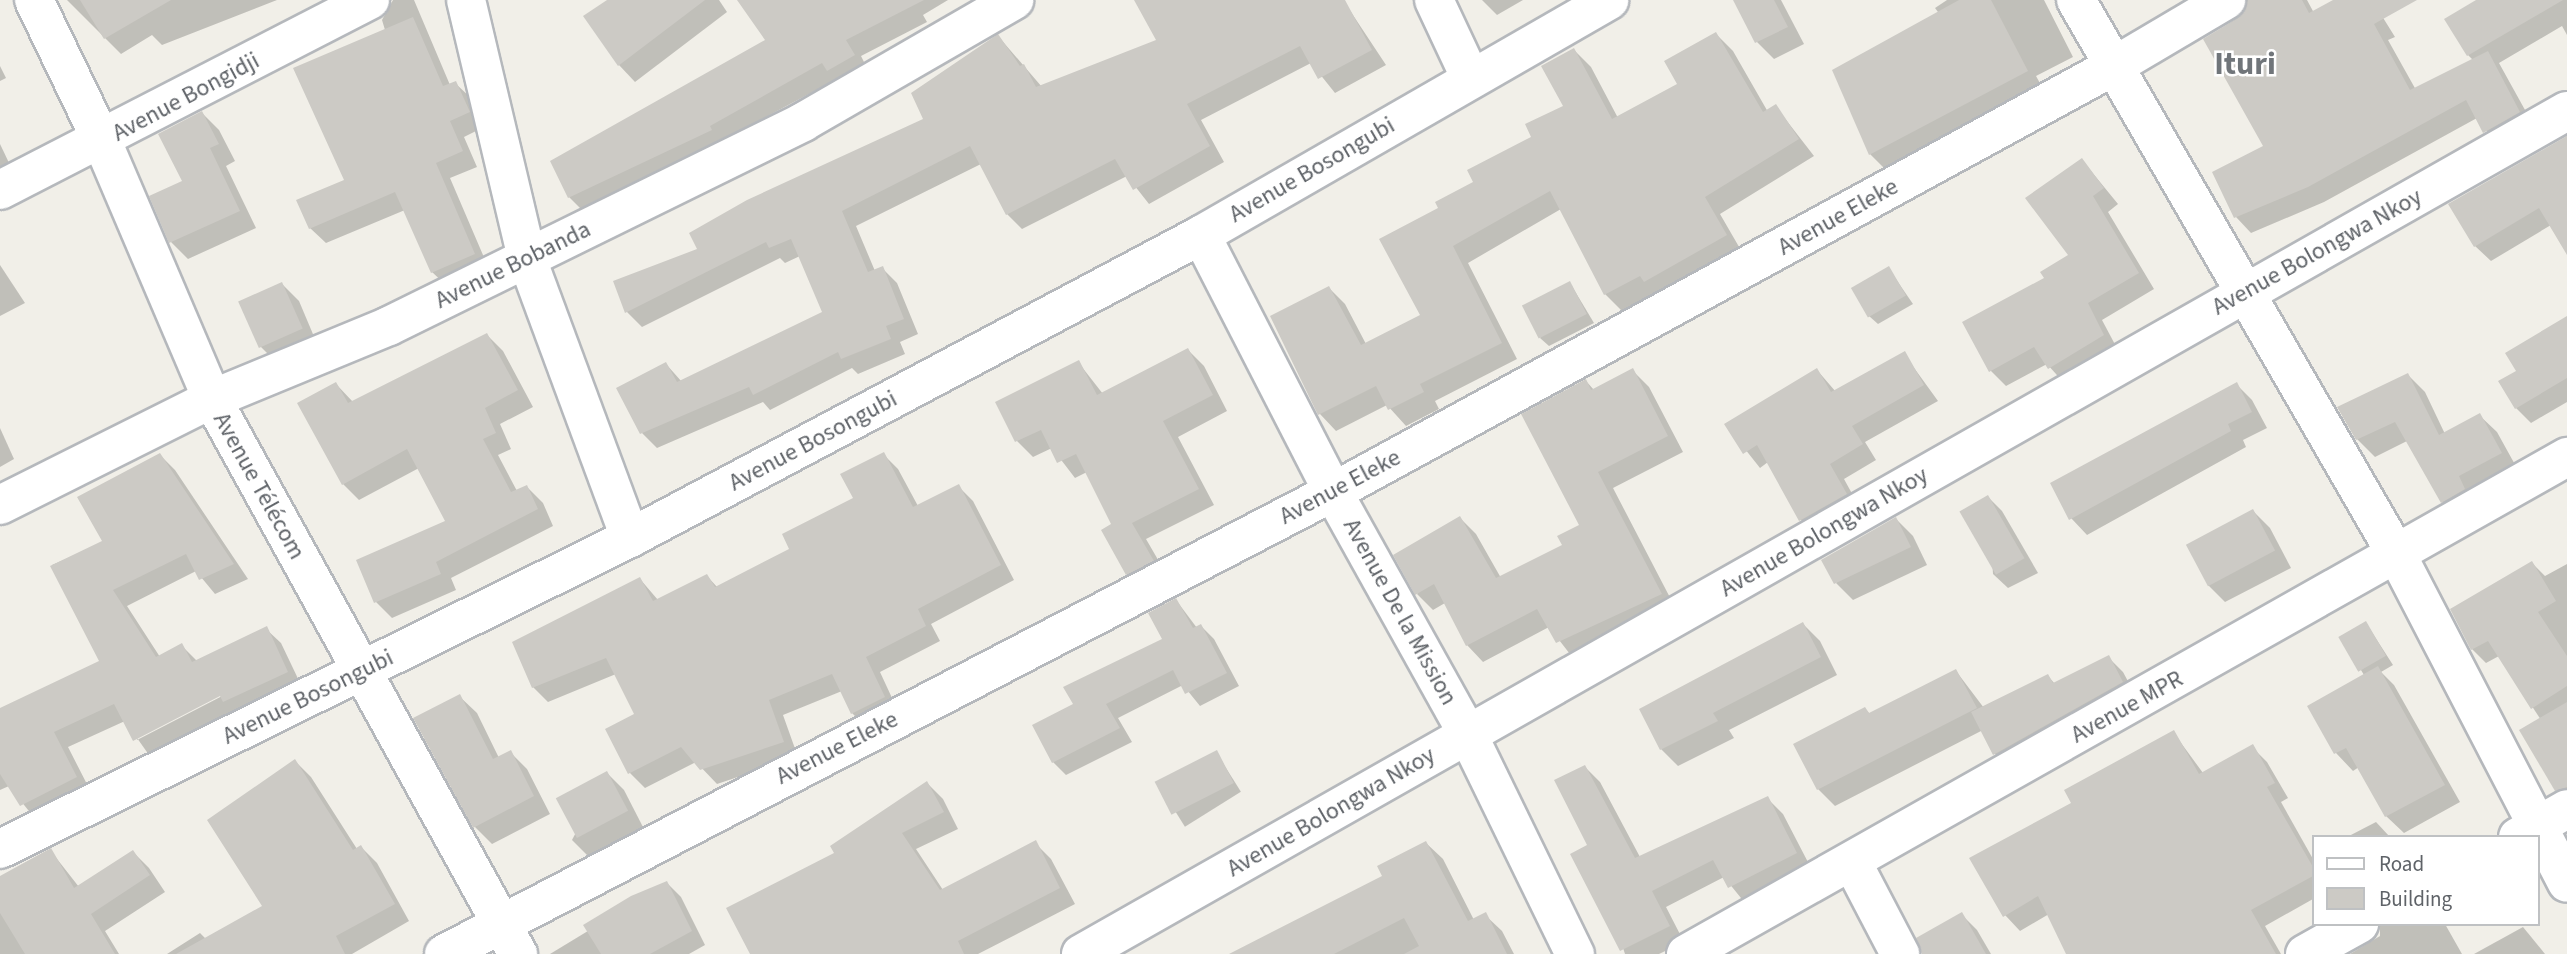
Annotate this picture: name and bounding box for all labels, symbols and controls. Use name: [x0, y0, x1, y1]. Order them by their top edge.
district label: Ituri: [2214, 45, 2276, 83]
street label: Avenue Bongidji: [108, 46, 264, 148]
street label: Avenue Bosongubi: [1224, 111, 1400, 229]
street label: Avenue Eleke: [1773, 172, 1903, 262]
street label: Avenue Bolongwa Nkoy: [2207, 182, 2427, 322]
street label: Avenue Bobanda: [431, 215, 595, 315]
street label: Avenue Bosongubi: [724, 385, 902, 497]
street label: Avenue Télécom: [207, 408, 311, 564]
street label: Avenue Eleke: [1275, 443, 1405, 531]
street label: Avenue Bolongwa Nkoy: [1715, 461, 1933, 603]
street label: Avenue De la Mission: [1337, 514, 1463, 710]
street label: Avenue Bosongubi: [218, 643, 398, 751]
street label: Avenue MPR: [2066, 664, 2188, 750]
street label: Avenue Eleke: [771, 705, 903, 791]
street label: Avenue Bolongwa Nkoy: [1222, 741, 1440, 883]
legend: [2312, 835, 2539, 926]
text: Road: [2379, 849, 2424, 879]
text: Building: [2379, 884, 2452, 914]

